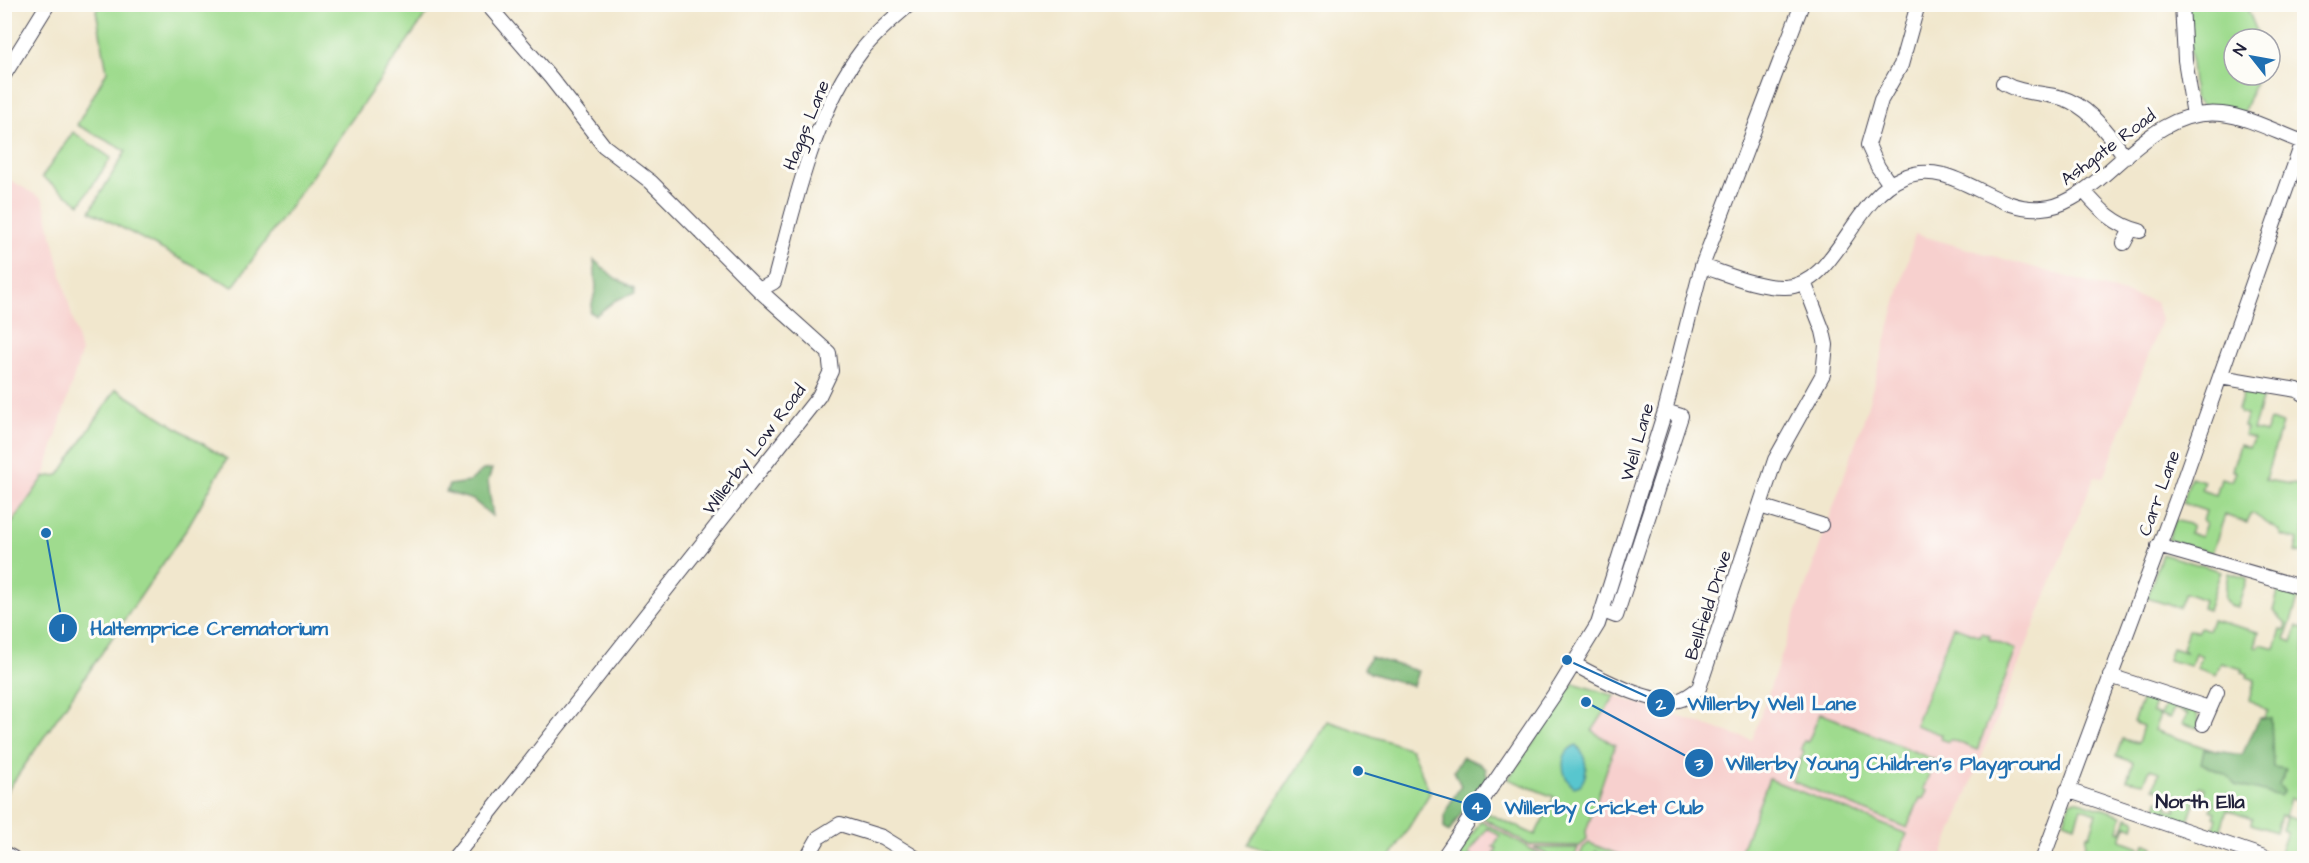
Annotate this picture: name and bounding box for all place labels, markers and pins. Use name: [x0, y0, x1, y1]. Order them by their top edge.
callout: Haltemprice Crematorium: [48, 609, 339, 647]
callout: Willerby Well Lane: [1646, 684, 1869, 722]
callout: Willerby Young Children's Playground: [1684, 744, 2072, 782]
callout: Willerby Cricket Club: [1462, 788, 1715, 826]

